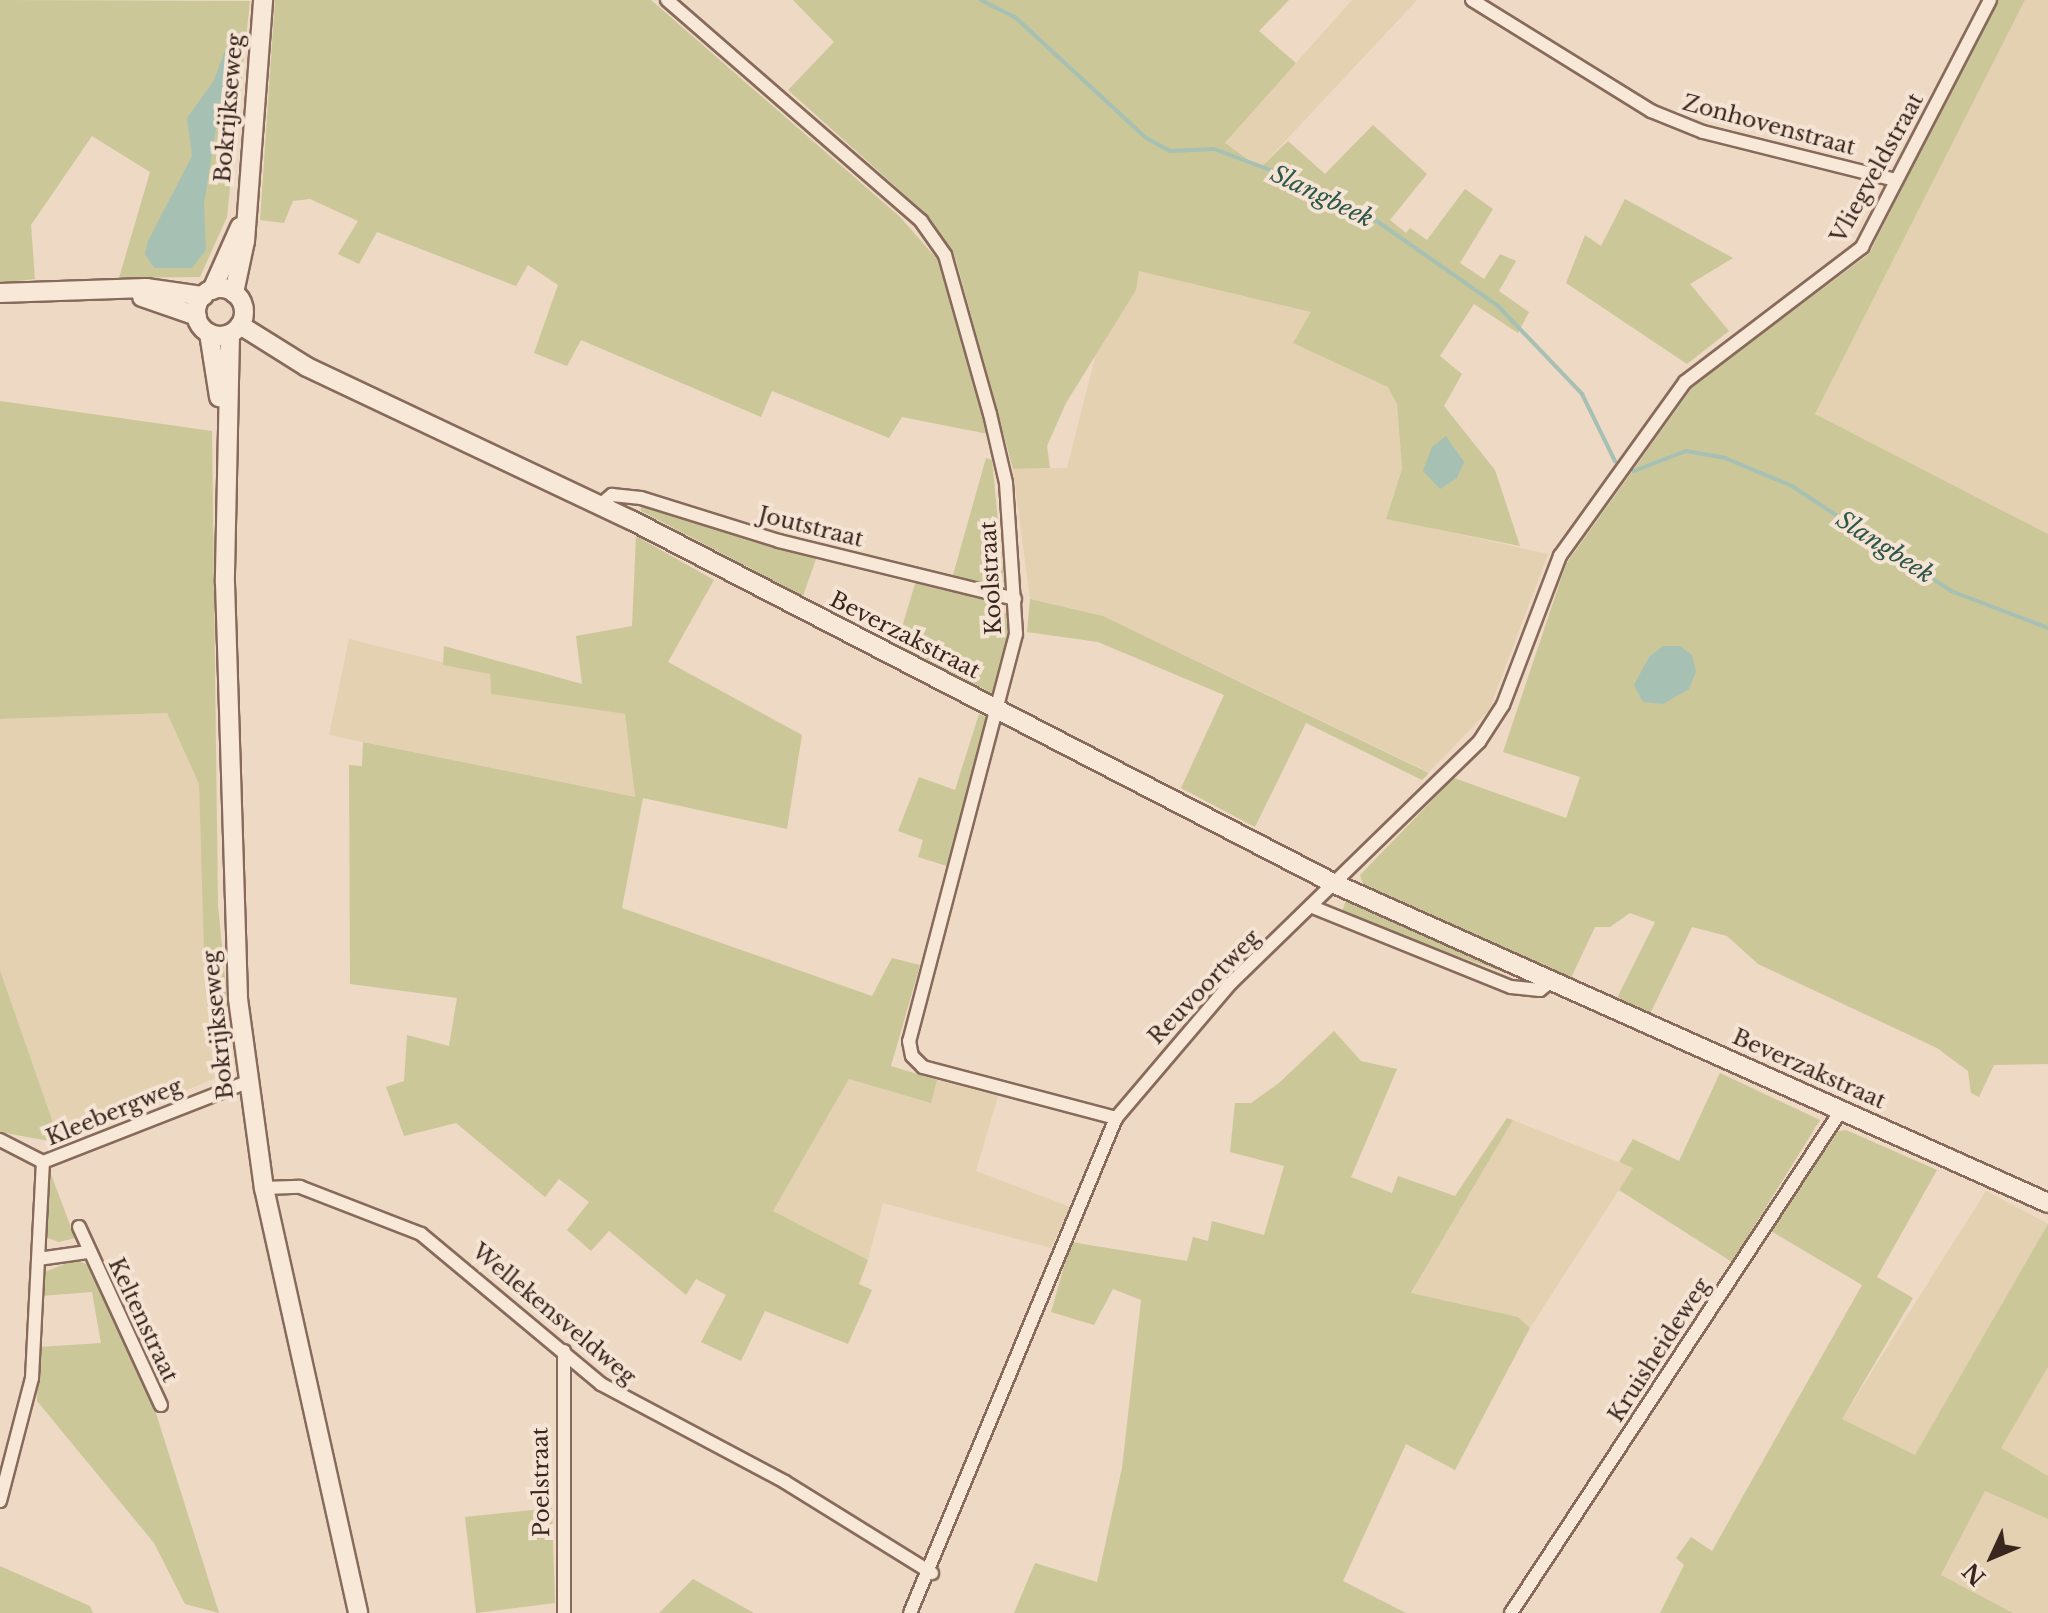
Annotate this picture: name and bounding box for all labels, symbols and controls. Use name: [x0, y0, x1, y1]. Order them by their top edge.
street label: Bokrijkseweg: [209, 32, 249, 184]
street label: Vliegveldstraat: [1825, 88, 1929, 248]
street label: Zonhovenstraat: [1680, 89, 1858, 161]
water label: Slangbeek: [1266, 159, 1378, 233]
street label: Joutstraat: [756, 501, 866, 553]
water label: Slangbeek: [1831, 505, 1939, 589]
street label: Koolstraat: [975, 520, 1007, 636]
street label: Beverzakstraat: [826, 586, 984, 684]
street label: Reuvoortweg: [1143, 924, 1265, 1050]
street label: Bokrijkseweg: [197, 949, 239, 1101]
street label: Beverzakstraat: [1728, 1023, 1890, 1115]
street label: Kleebergweg: [42, 1073, 186, 1151]
street label: Wellekensveldweg: [467, 1238, 641, 1390]
street label: Keltenstraat: [103, 1254, 183, 1386]
street label: Kruisheideweg: [1603, 1273, 1715, 1427]
street label: Poelstraat: [527, 1427, 555, 1537]
north arrow: [1952, 1517, 2032, 1597]
text: N: [1957, 1557, 1991, 1591]

